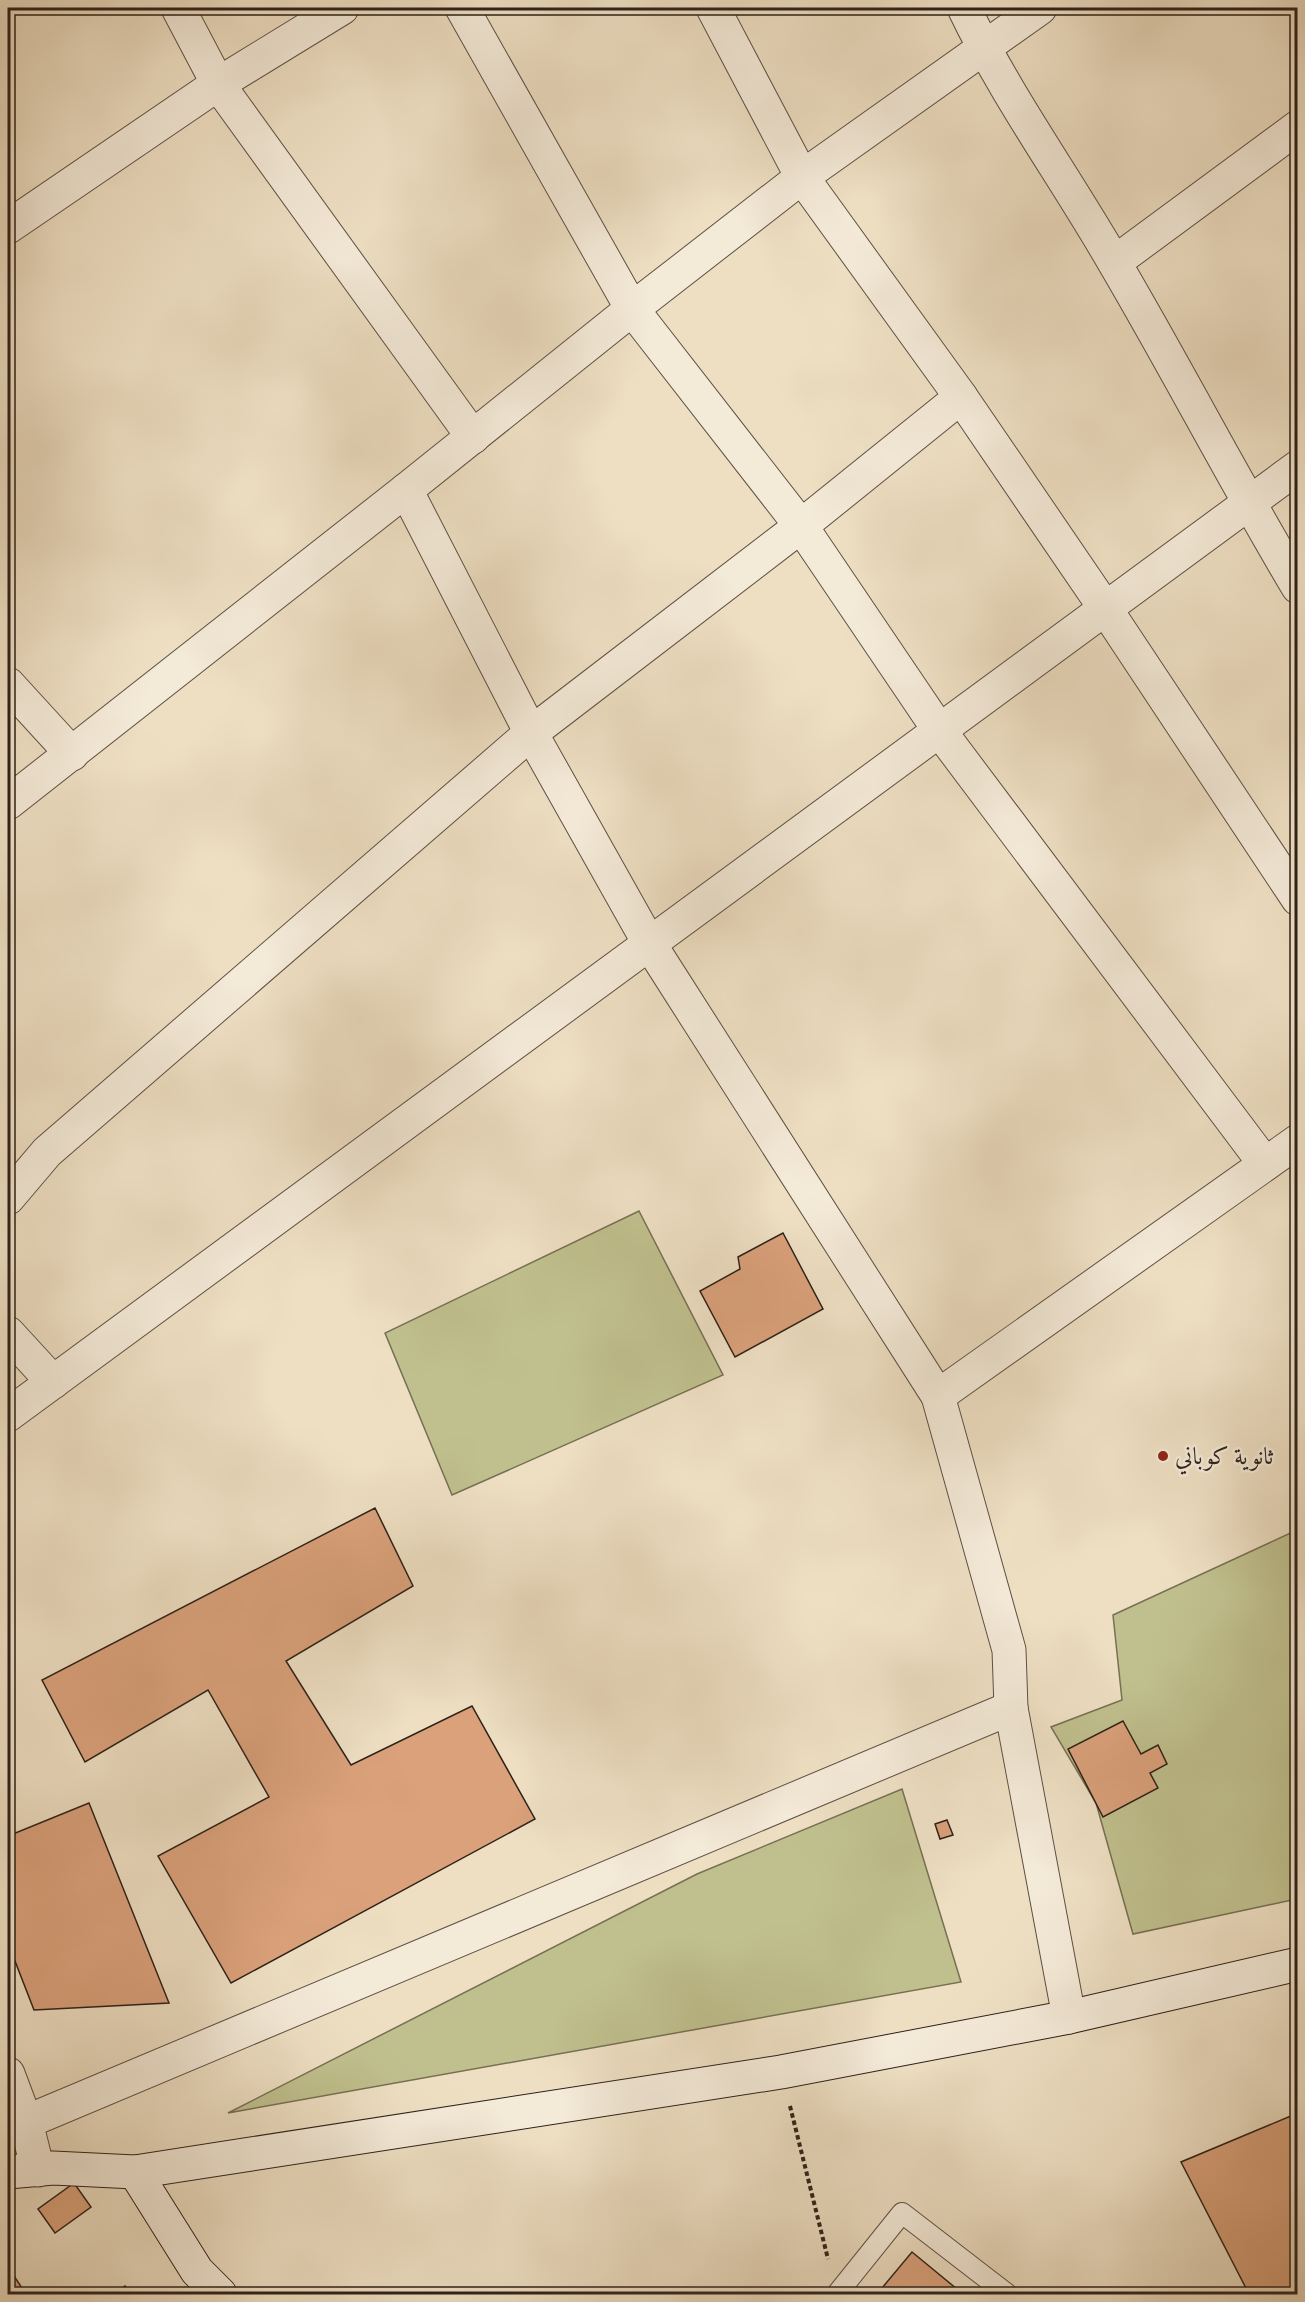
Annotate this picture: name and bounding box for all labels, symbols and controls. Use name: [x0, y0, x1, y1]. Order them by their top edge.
place label: ثانوية كوباني: [1175, 1441, 1274, 1475]
marker: ثانوية كوباني: [1156, 1449, 1170, 1463]

